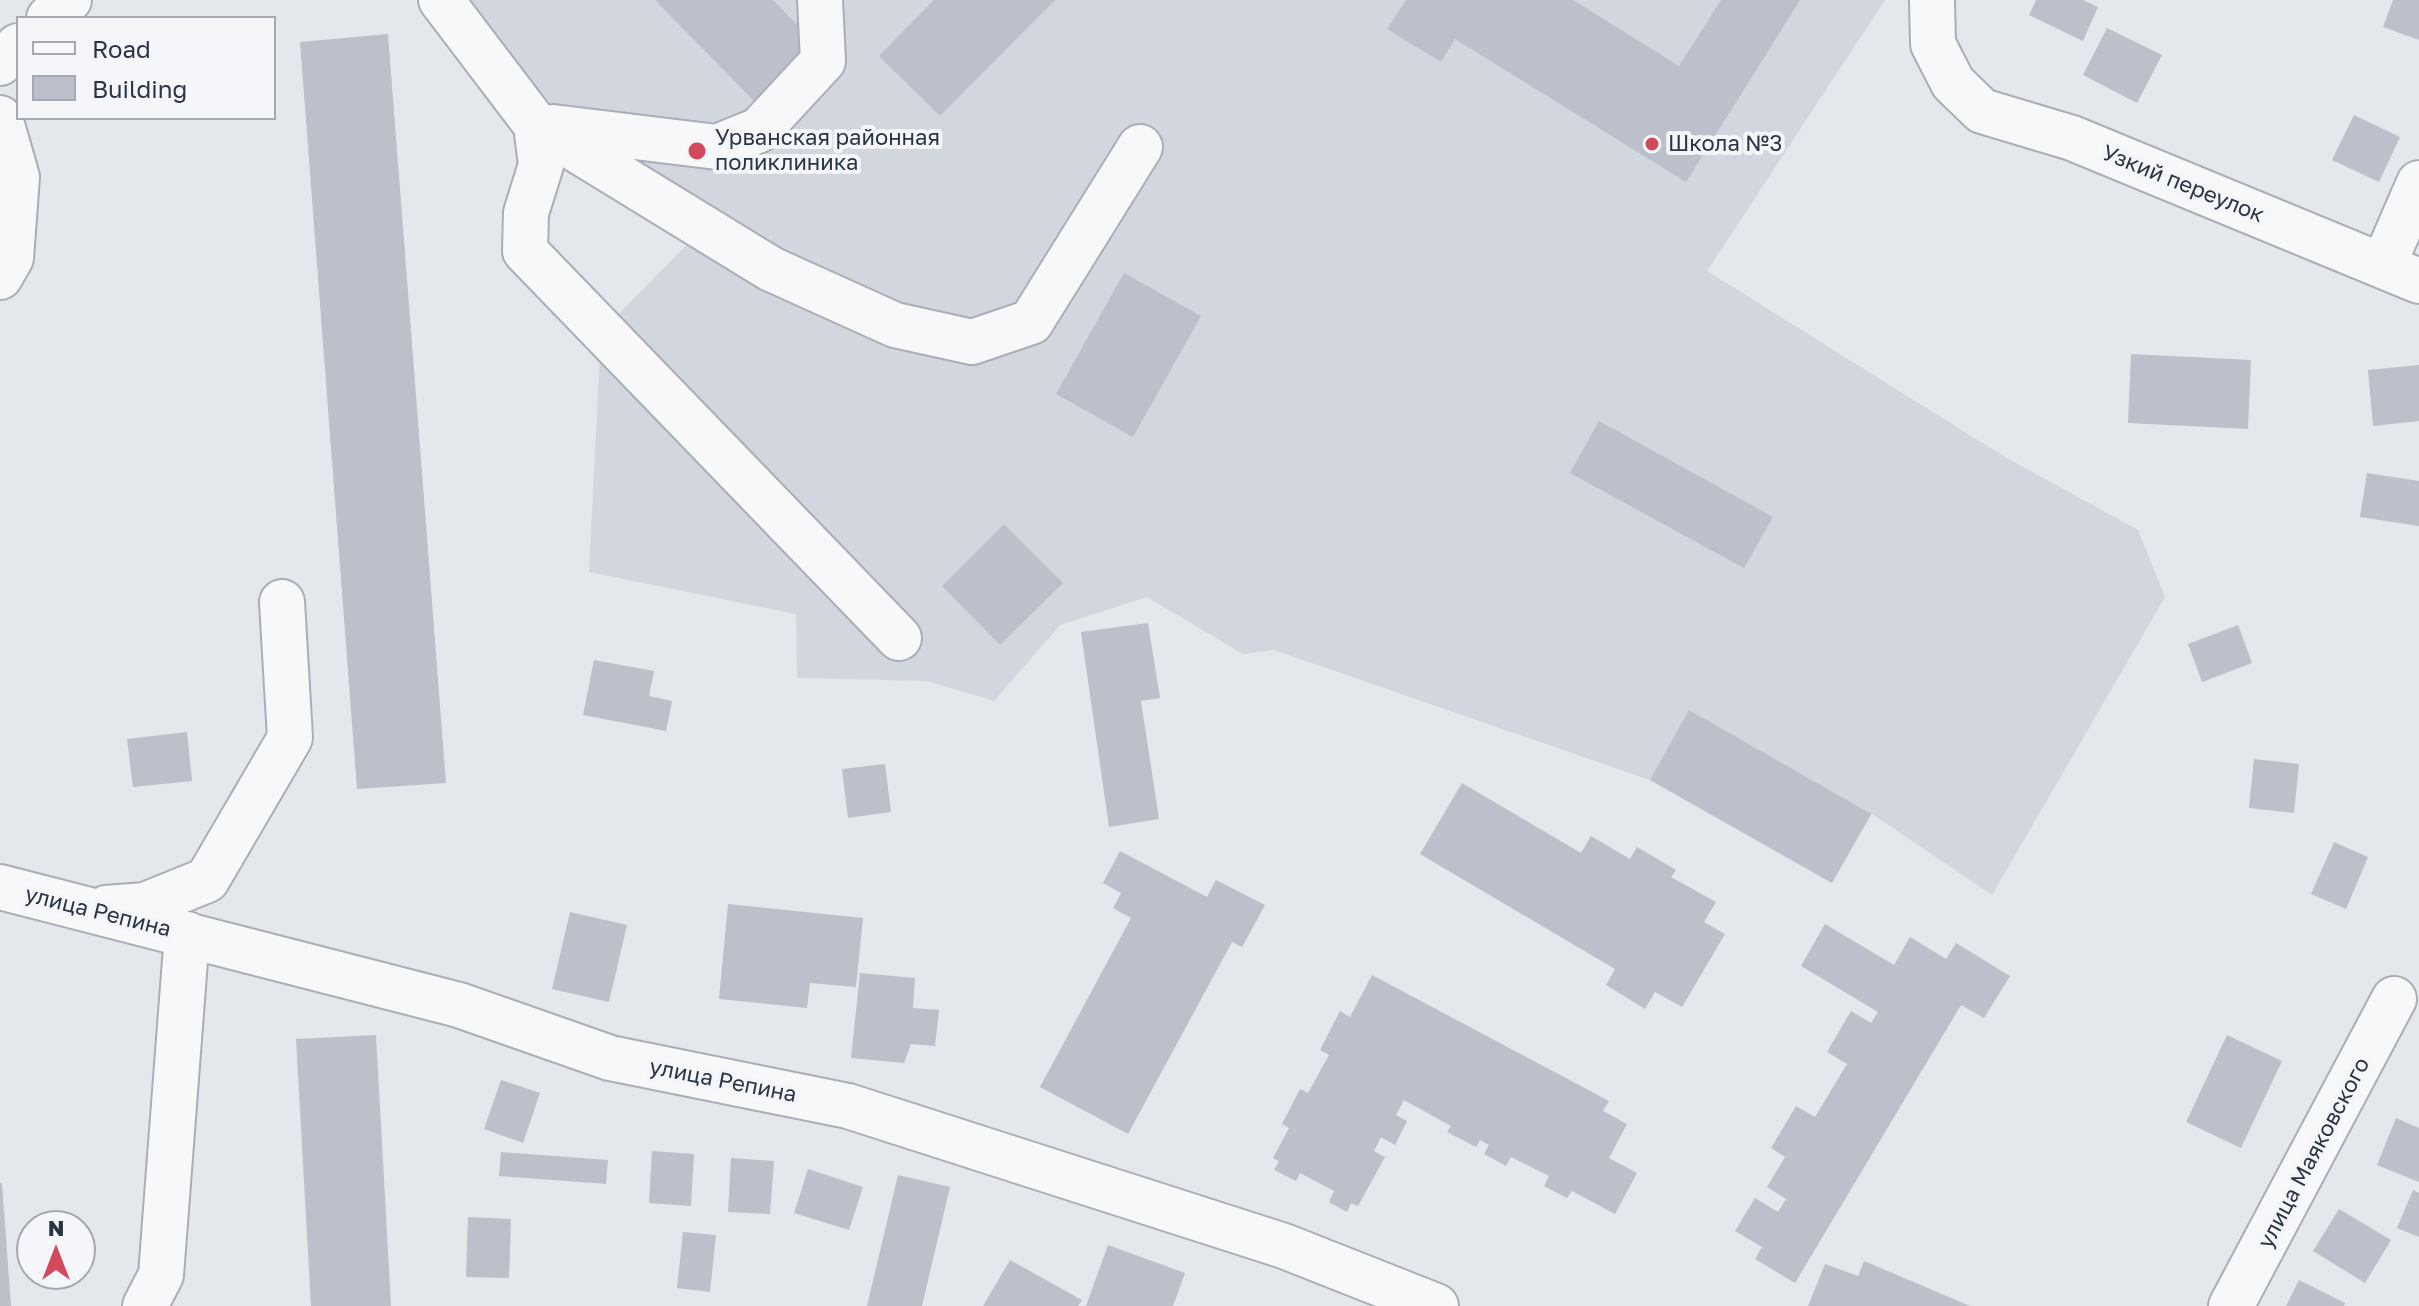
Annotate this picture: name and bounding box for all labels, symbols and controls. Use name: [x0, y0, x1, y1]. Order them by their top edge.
legend: [16, 16, 276, 120]
text: Road: [92, 34, 151, 63]
text: Building: [92, 74, 187, 103]
place label: Урванская районная поликлиника: [715, 125, 940, 176]
place label: Школа №3: [1668, 131, 1782, 157]
marker: Школа №3: [1643, 135, 1661, 153]
street label: Узкий переулок: [2098, 139, 2268, 229]
marker: Урванская районная поликлиника: [686, 140, 708, 162]
street label: улица Репина: [22, 881, 174, 943]
street label: улица Маяковского: [2253, 1053, 2375, 1253]
street label: улица Репина: [647, 1054, 799, 1108]
north arrow: [16, 1210, 96, 1290]
text: N: [48, 1214, 64, 1241]

